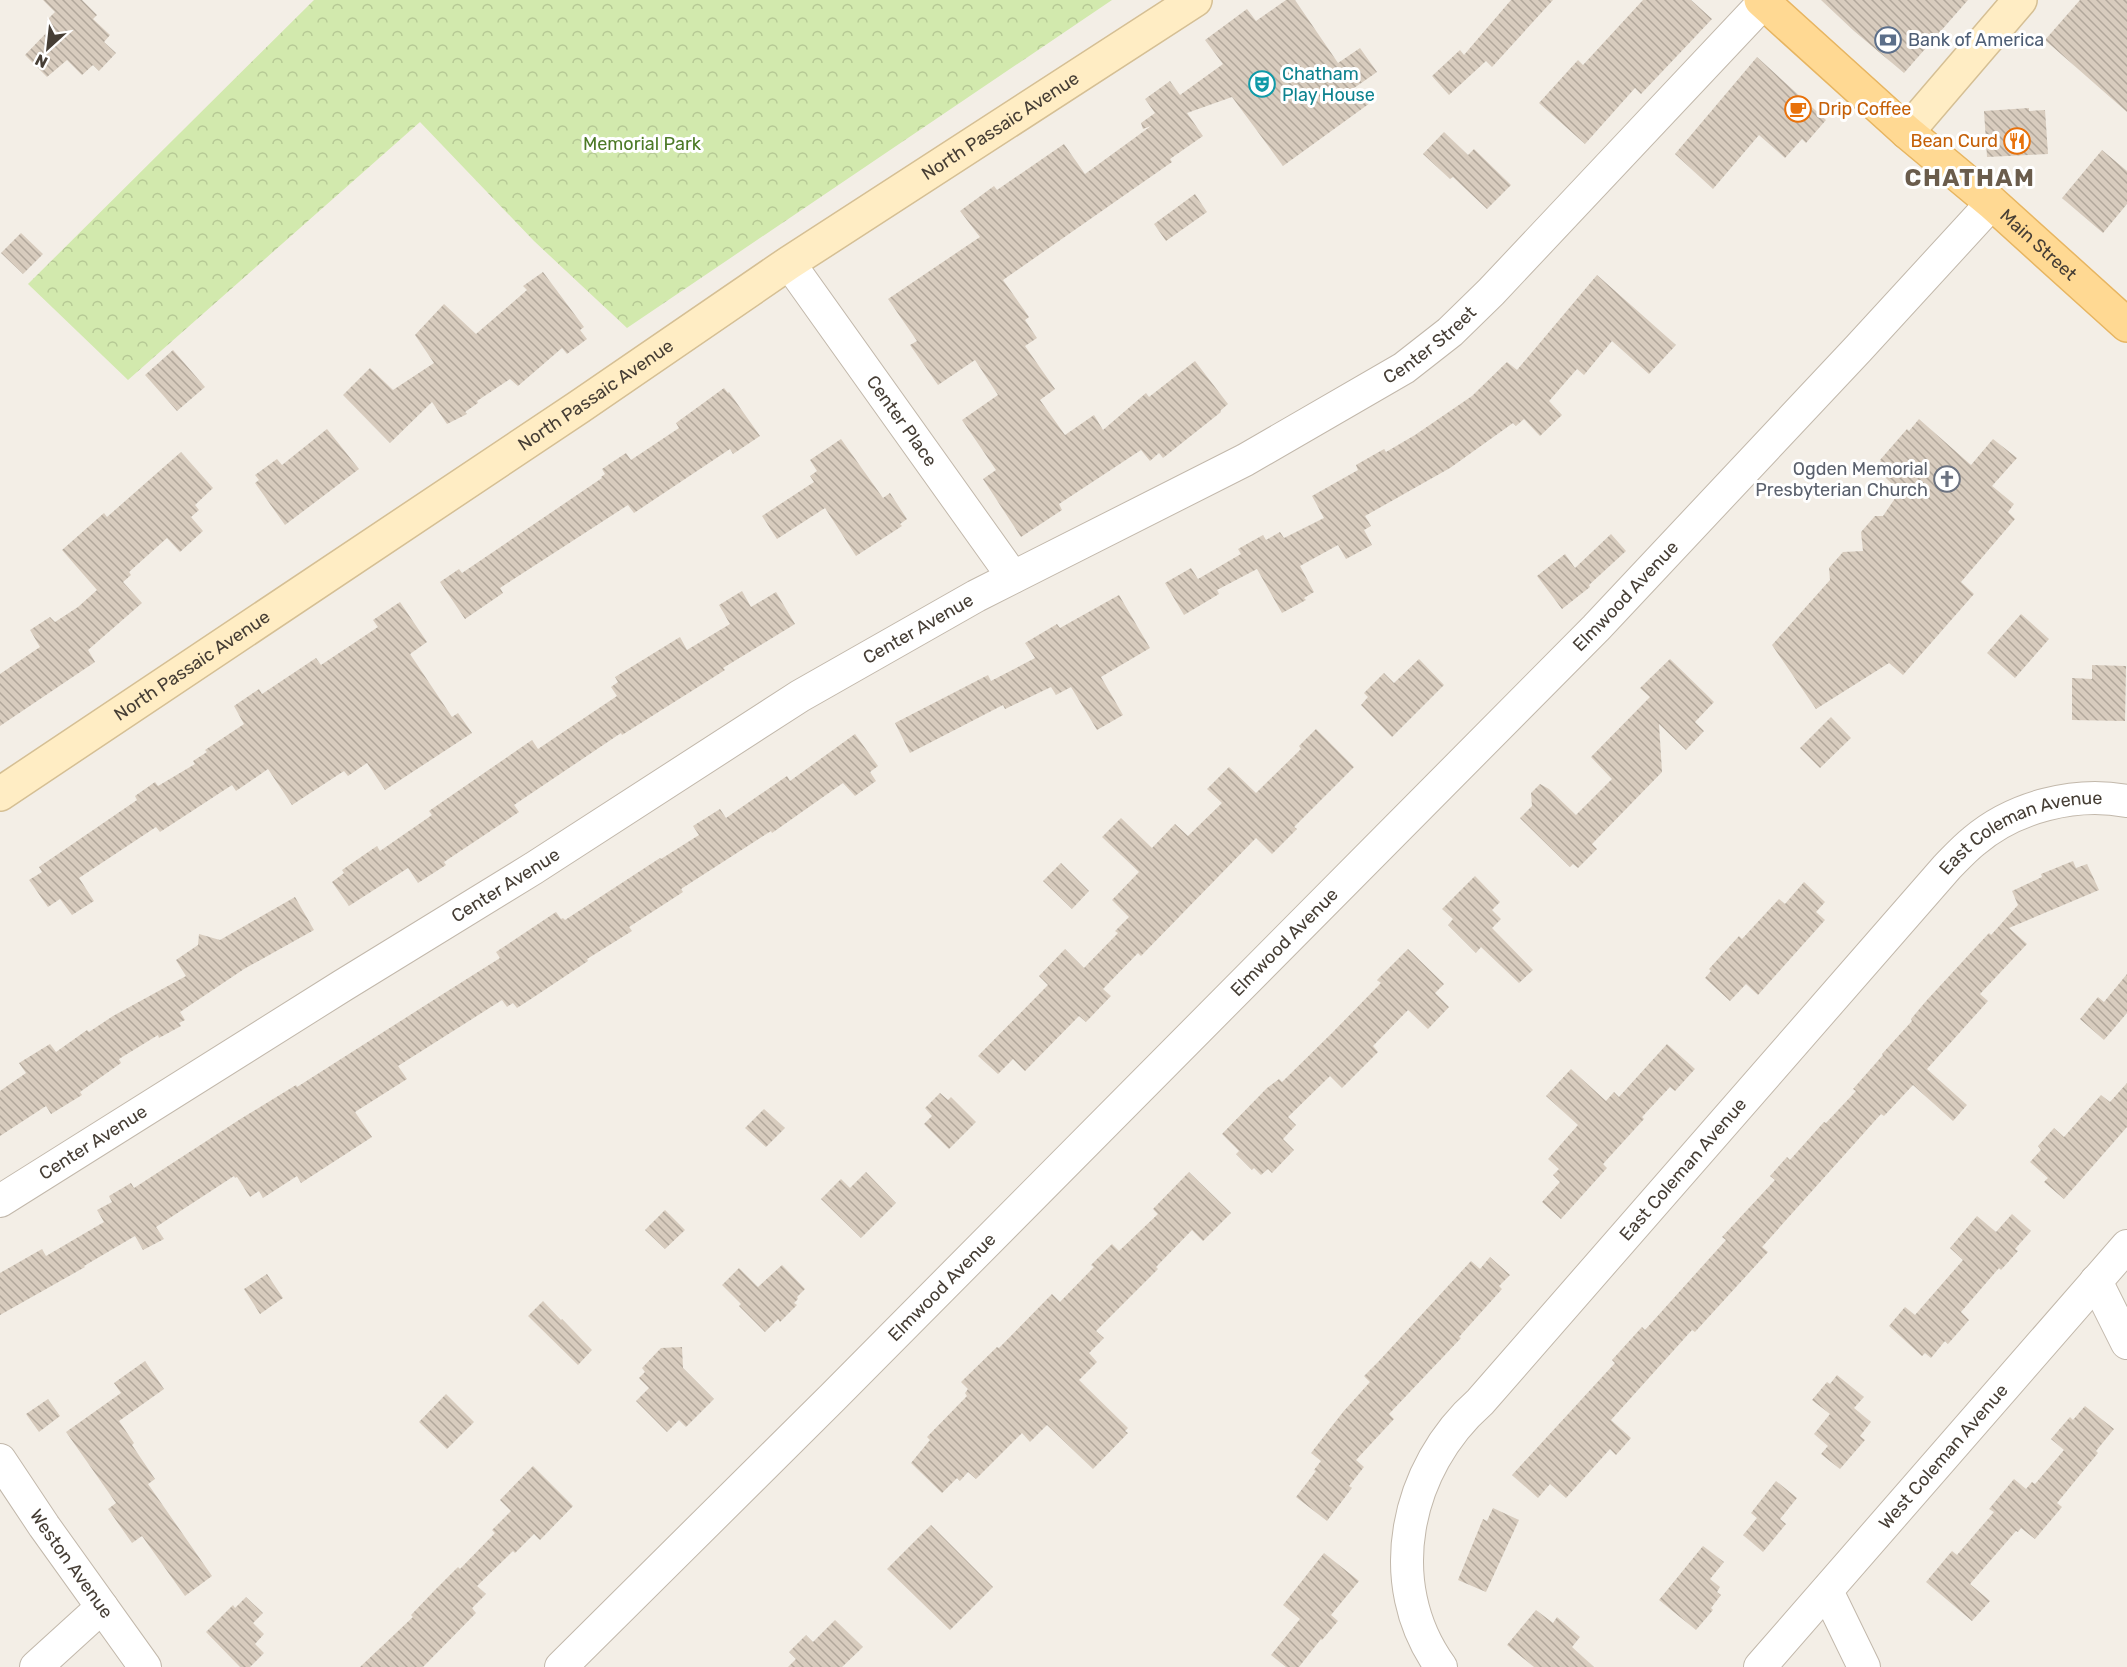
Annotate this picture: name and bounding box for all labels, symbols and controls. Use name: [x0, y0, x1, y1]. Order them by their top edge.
north arrow: [18, 18, 78, 78]
bank icon: Bank of America: [1873, 25, 1903, 55]
place label: Bank of America: [1908, 29, 2044, 51]
text: N: [32, 50, 51, 72]
place label: Chatham Play House: [1282, 63, 1375, 106]
street label: North Passaic Avenue: [918, 67, 1083, 185]
theatre icon: Chatham Play House: [1247, 69, 1277, 99]
cafe icon: Drip Coffee: [1783, 94, 1813, 124]
place label: Drip Coffee: [1818, 98, 1911, 120]
restaurant icon: Bean Curd: [2002, 126, 2032, 156]
place label: Bean Curd: [1910, 130, 1998, 152]
park label: Memorial Park: [583, 133, 702, 155]
district label: CHATHAM: [1905, 164, 2035, 192]
street label: Main Street: [1995, 204, 2081, 285]
street label: Center Street: [1379, 301, 1481, 389]
street label: North Passaic Avenue: [514, 335, 678, 456]
street label: Center Place: [862, 371, 942, 471]
place label: Ogden Memorial Presbyterian Church: [1755, 458, 1928, 501]
church icon: Ogden Memorial Presbyterian Church: [1932, 464, 1962, 494]
street label: Elmwood Avenue: [1568, 536, 1683, 656]
street label: Center Avenue: [859, 589, 977, 669]
street label: North Passaic Avenue: [110, 606, 274, 726]
street label: East Coleman Avenue: [1934, 787, 2102, 879]
street label: Center Avenue: [447, 843, 564, 927]
street label: Elmwood Avenue: [1226, 883, 1343, 1001]
street label: East Coleman Avenue: [1615, 1094, 1751, 1245]
street label: Center Avenue: [35, 1100, 151, 1185]
street label: Elmwood Avenue: [884, 1228, 1000, 1346]
street label: West Coleman Avenue: [1874, 1380, 2013, 1534]
street label: Weston Avenue: [25, 1505, 118, 1623]

